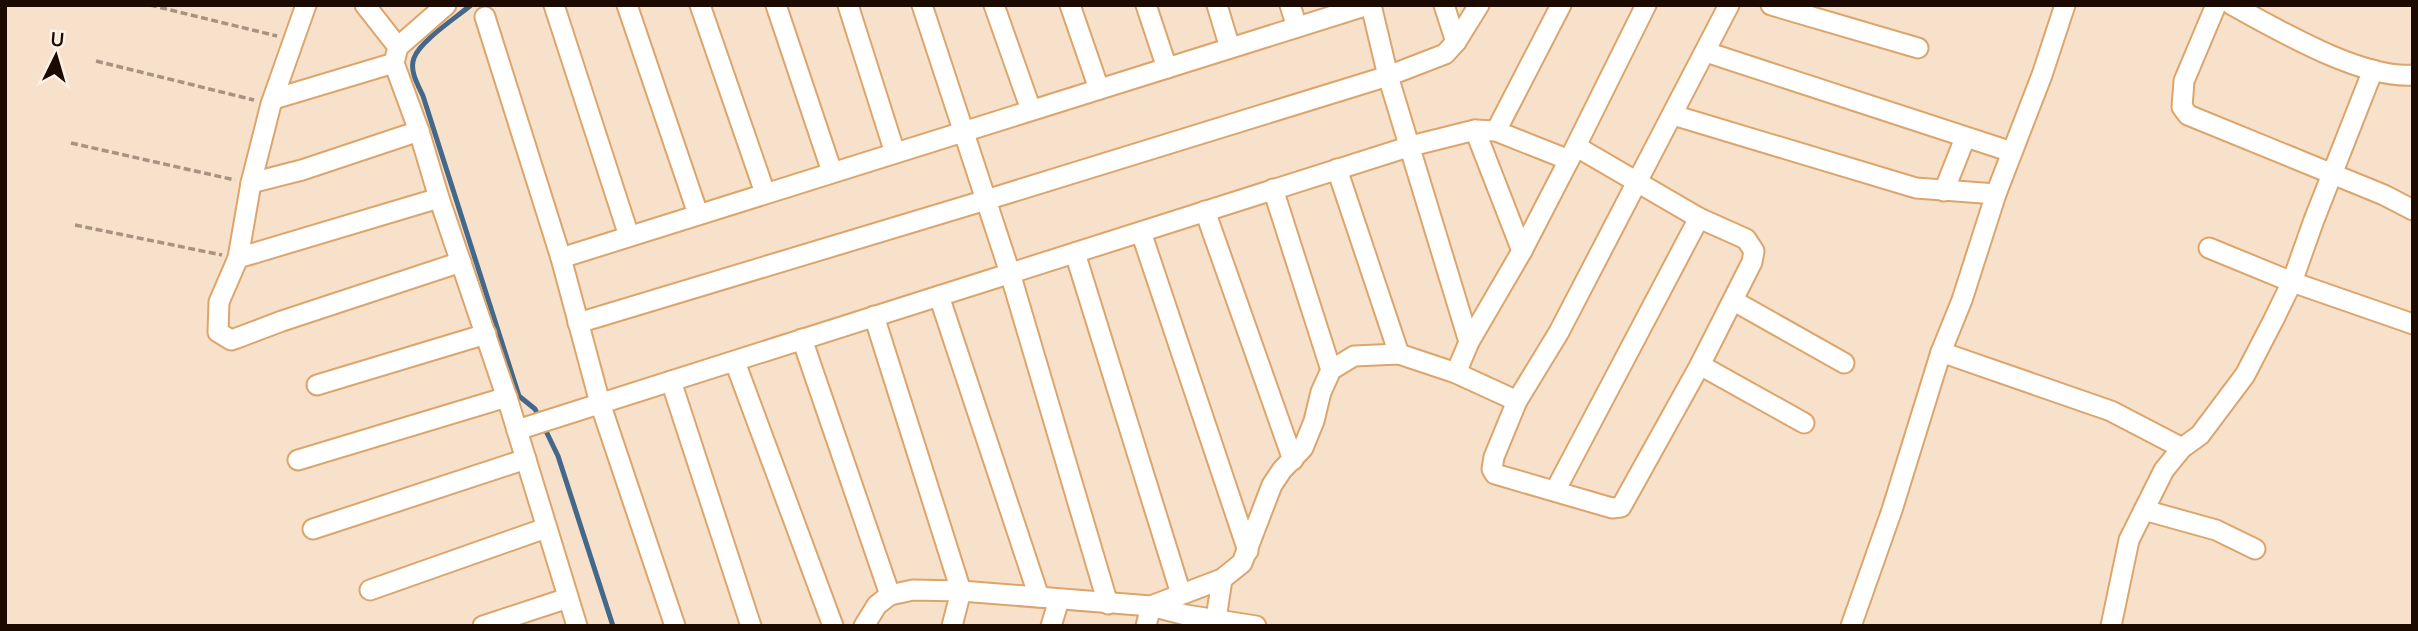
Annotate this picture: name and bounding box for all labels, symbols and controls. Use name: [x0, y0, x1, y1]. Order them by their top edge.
north arrow: [21, 21, 91, 91]
text: U: [50, 26, 65, 53]

